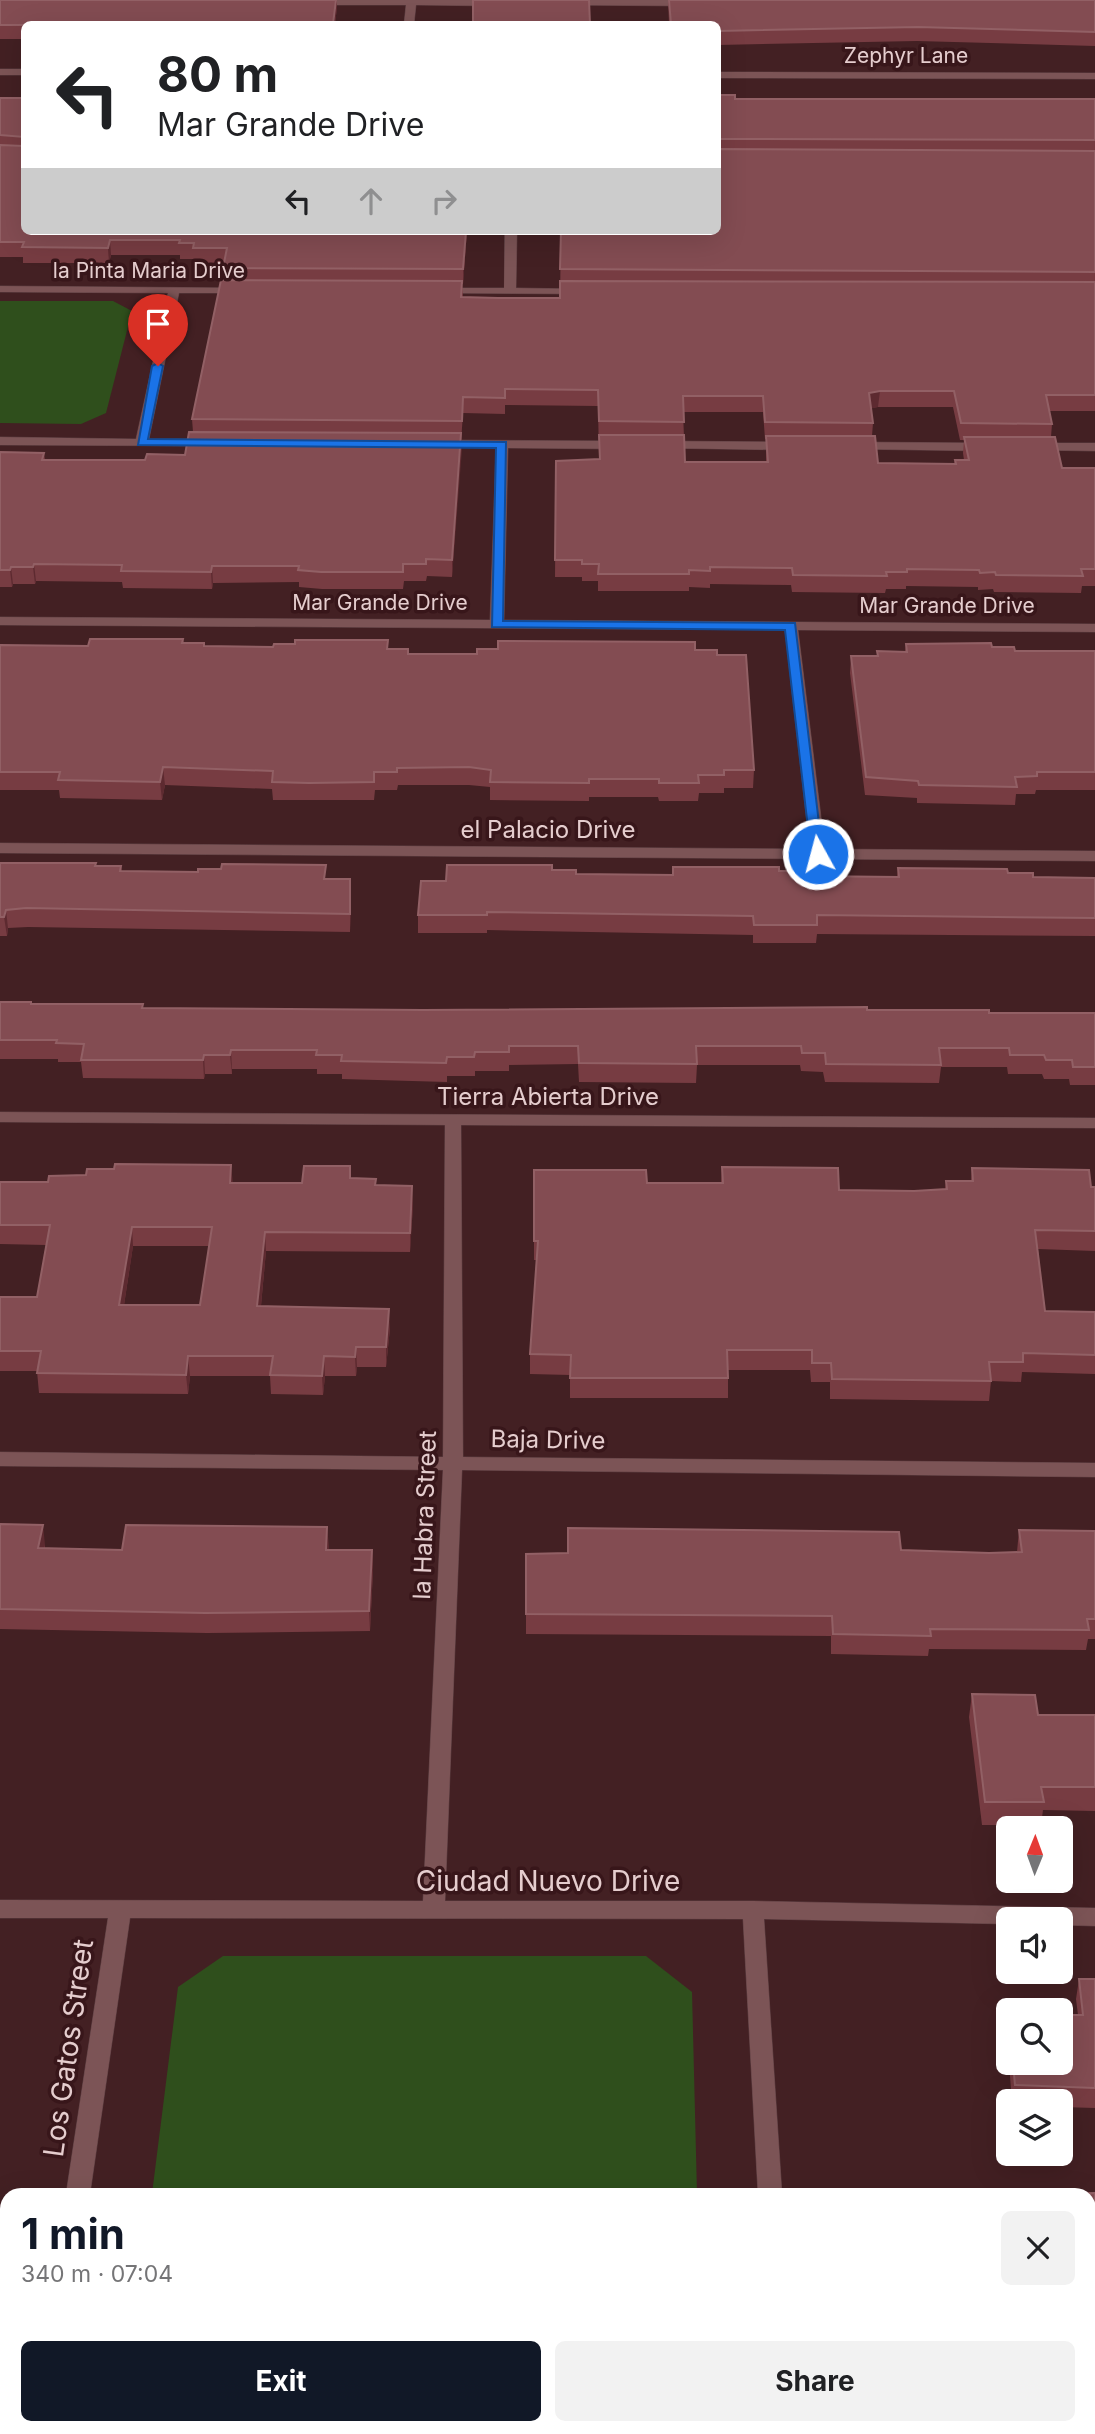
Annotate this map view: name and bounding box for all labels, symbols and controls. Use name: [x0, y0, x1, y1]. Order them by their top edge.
street label: Zephyr Lane: [844, 43, 968, 68]
text: 80 m: [157, 45, 278, 104]
icon: left: [42, 49, 133, 140]
text: Mar Grande Drive: [157, 105, 424, 144]
icon: left: [279, 182, 317, 220]
icon: ahead: [352, 182, 390, 220]
icon: right: [425, 182, 463, 220]
street label: la Pinta Maria Drive: [53, 258, 245, 283]
pin: [128, 294, 188, 366]
icon: arrive: [139, 305, 177, 343]
street label: Mar Grande Drive: [292, 590, 468, 615]
street label: Mar Grande Drive: [859, 593, 1035, 618]
street label: el Palacio Drive: [461, 815, 635, 844]
position arrow: [781, 817, 855, 891]
street label: Tierra Abierta Drive: [437, 1082, 659, 1111]
street label: Baja Drive: [490, 1424, 606, 1455]
street label: la Habra Street: [407, 1430, 442, 1600]
north arrow: [996, 1816, 1073, 1894]
map controls: [996, 1816, 1073, 2166]
street label: Ciudad Nuevo Drive: [416, 1864, 680, 1898]
button: sound: [996, 1907, 1073, 1984]
street label: Los Gatos Street: [36, 1937, 100, 2159]
button: search: [996, 1998, 1073, 2075]
button: layers: [996, 2089, 1073, 2166]
text: 1 min: [21, 2208, 125, 2259]
button: close: [1001, 2211, 1075, 2285]
text: 340 m · 07:04: [21, 2260, 173, 2288]
button: Exit: [21, 2341, 541, 2421]
button: Share: [555, 2341, 1075, 2421]

